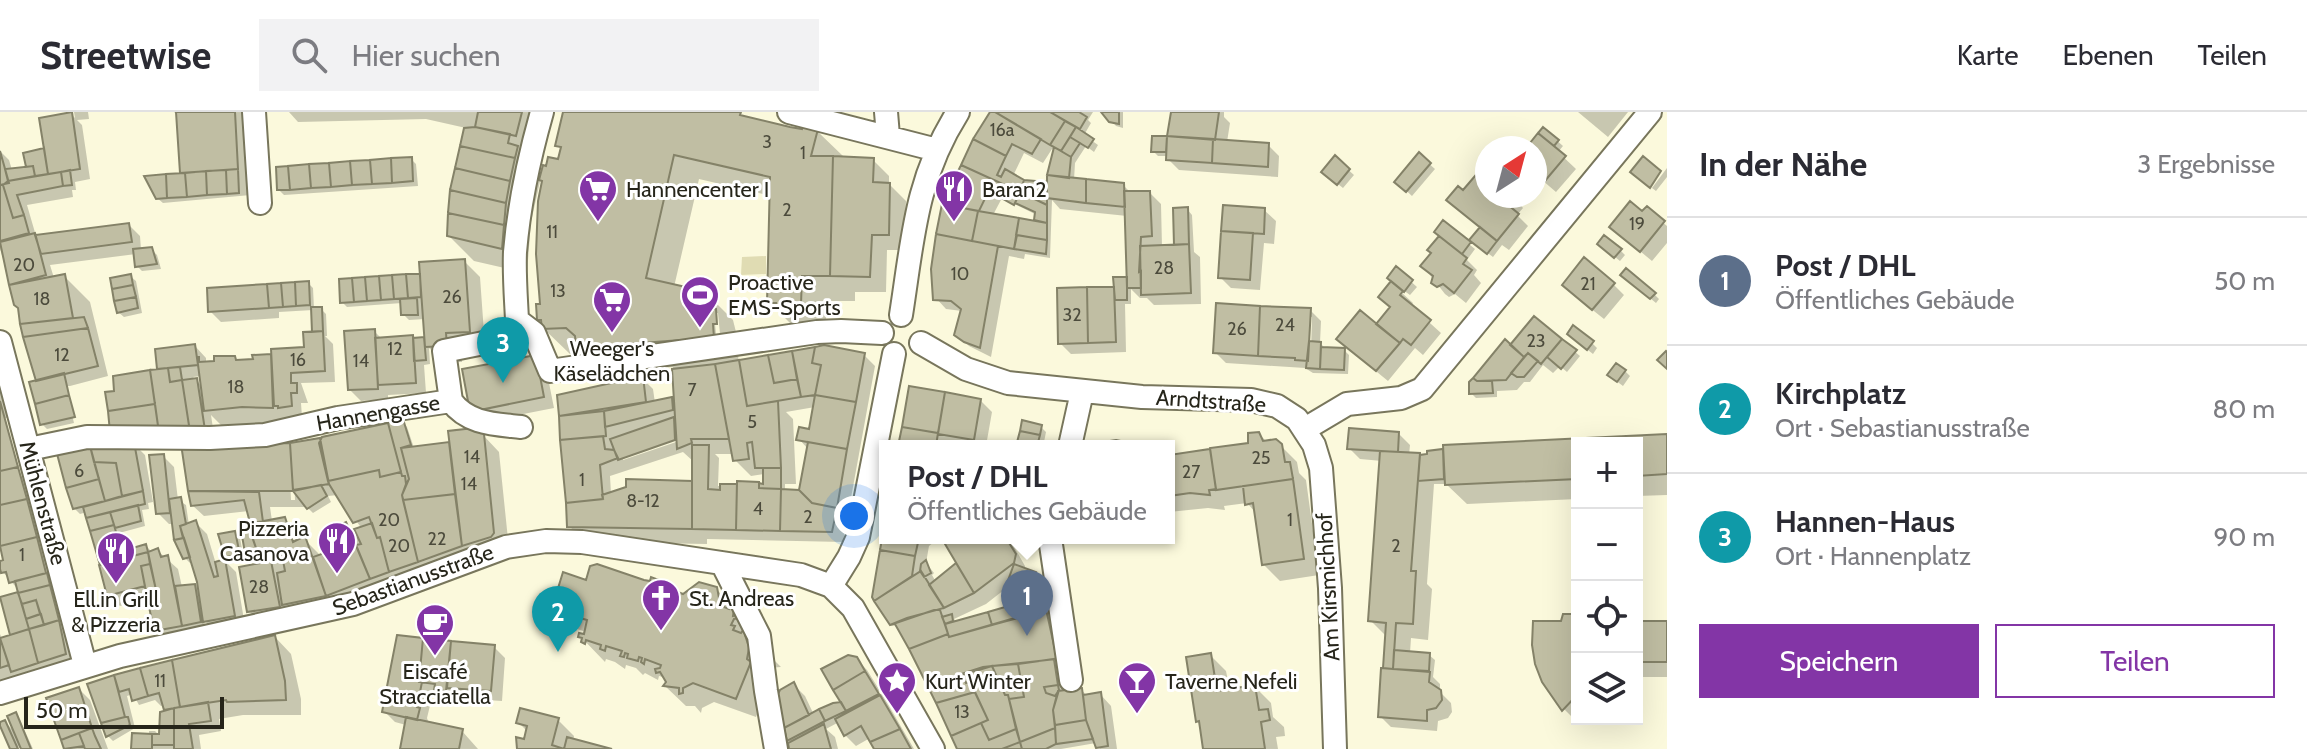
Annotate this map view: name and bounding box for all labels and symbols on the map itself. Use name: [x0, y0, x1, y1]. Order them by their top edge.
house number: 16a: [990, 119, 1015, 141]
house number: 3: [762, 131, 772, 153]
north arrow: [1475, 136, 1547, 208]
house number: 1: [800, 142, 806, 164]
supermarket icon: Hannencenter I: [577, 168, 619, 223]
restaurant icon: Baran2: [933, 168, 975, 223]
place label: Hannencenter I: [626, 176, 769, 203]
place label: Baran2: [982, 176, 1047, 203]
house number: 2: [782, 199, 792, 221]
house number: 19: [1629, 213, 1645, 235]
house number: 11: [546, 221, 558, 243]
house number: 20: [13, 254, 35, 276]
house number: 28: [1154, 257, 1174, 279]
house number: 10: [951, 263, 969, 285]
place label: Proactive EMS-Sports: [728, 269, 841, 321]
house number: 21: [1580, 273, 1596, 295]
sports icon: Proactive EMS-Sports: [679, 274, 721, 329]
supermarket icon: Weeger's Käselädchen: [591, 279, 633, 334]
house number: 13: [550, 280, 566, 302]
house number: 26: [442, 286, 462, 308]
house number: 18: [34, 288, 50, 310]
house number: 32: [1062, 304, 1082, 326]
house number: 24: [1275, 314, 1295, 336]
pin: 3: [477, 317, 529, 383]
house number: 26: [1227, 318, 1247, 340]
house number: 23: [1526, 330, 1546, 352]
place label: Weeger's Käselädchen: [554, 335, 670, 387]
house number: 12: [387, 338, 403, 360]
house number: 12: [54, 344, 70, 366]
house number: 16: [290, 349, 306, 371]
house number: 14: [353, 350, 369, 372]
house number: 18: [228, 376, 244, 398]
house number: 7: [687, 379, 697, 401]
street label: Arndtstraße: [1155, 384, 1267, 418]
street label: Hannengasse: [314, 389, 442, 437]
house number: 5: [747, 411, 757, 433]
street label: Mühlenstraße: [13, 438, 73, 568]
house number: 14: [464, 446, 480, 468]
house number: 25: [1251, 447, 1271, 469]
house number: 6: [74, 460, 84, 482]
house number: 27: [1182, 461, 1200, 483]
house number: 1: [579, 469, 585, 491]
house number: 14: [461, 473, 477, 495]
house number: 8-12: [626, 490, 660, 512]
your location: [834, 496, 874, 536]
house number: 4: [753, 498, 763, 520]
house number: 2: [803, 506, 813, 528]
house number: 20: [378, 509, 400, 531]
house number: 1: [1287, 509, 1293, 531]
street label: Am Kirsmichhof: [1311, 512, 1345, 662]
place label: Pizzeria Casanova: [220, 515, 309, 567]
restaurant icon: Pizzeria Casanova: [316, 520, 358, 575]
house number: 22: [428, 528, 446, 550]
restaurant icon: Ell.in Grill & Pizzeria: [95, 530, 137, 585]
house number: 20: [388, 535, 410, 557]
house number: 2: [1391, 535, 1401, 557]
street label: Sebastianusstraße: [329, 538, 497, 622]
house number: 1: [19, 544, 25, 566]
pin: 1: [1001, 570, 1053, 636]
house number: 28: [249, 576, 269, 598]
church icon: St. Andreas: [640, 577, 682, 632]
place label: St. Andreas: [689, 585, 794, 612]
place label: Ell.in Grill & Pizzeria: [71, 586, 161, 638]
pin: 2: [532, 586, 584, 652]
cafe icon: Eiscafé Stracciatella: [414, 602, 456, 657]
place label: Eiscafé Stracciatella: [379, 658, 491, 710]
place icon: Kurt Winter: [876, 660, 918, 715]
bar icon: Taverne Nefeli: [1116, 660, 1158, 715]
place label: Kurt Winter: [925, 668, 1031, 695]
place label: Taverne Nefeli: [1165, 668, 1298, 695]
house number: 11: [154, 670, 166, 692]
scale bar: [24, 693, 224, 729]
house number: 13: [954, 701, 970, 723]

